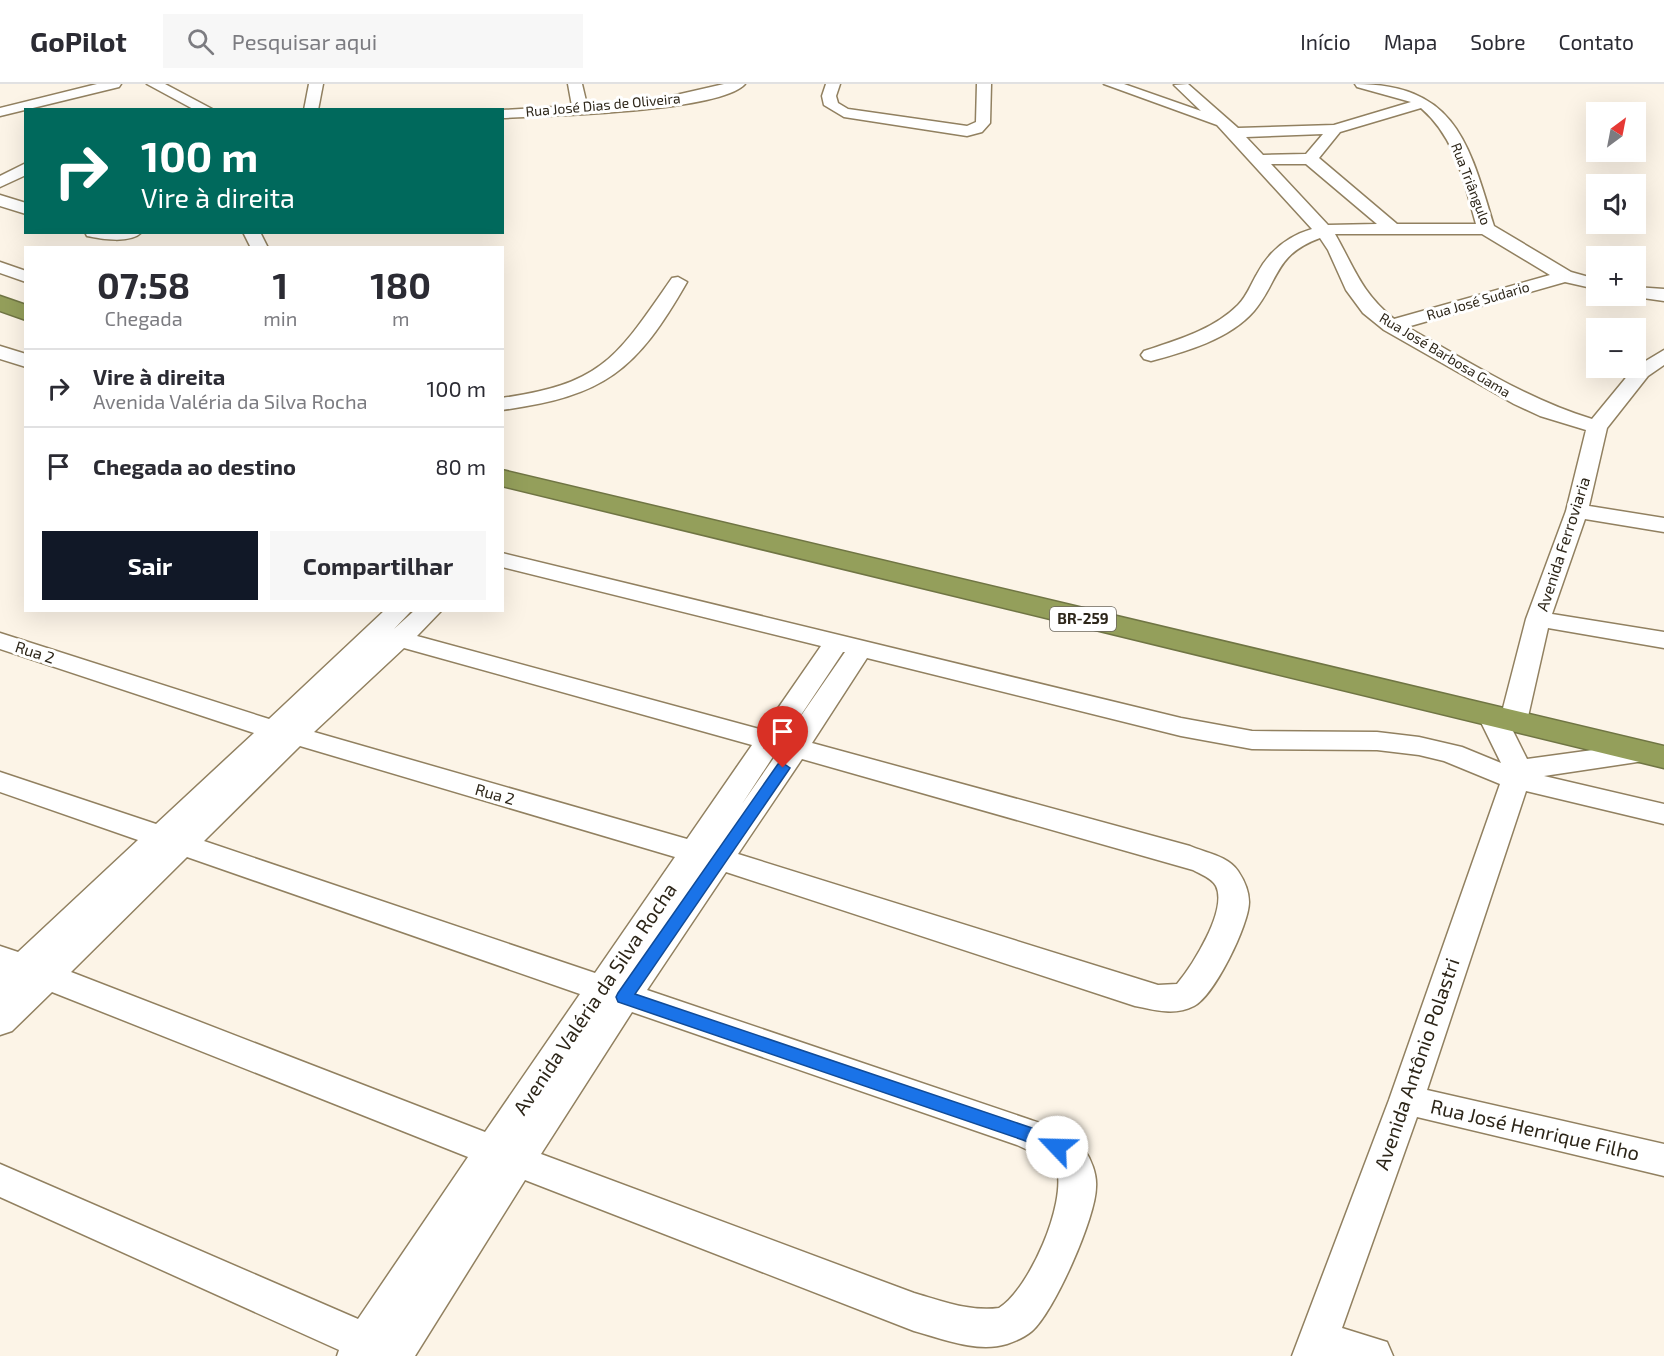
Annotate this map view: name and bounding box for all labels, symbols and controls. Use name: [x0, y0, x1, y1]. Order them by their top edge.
search box: [163, 14, 583, 68]
text: GoPilot: [30, 24, 127, 58]
icon: search: [184, 25, 217, 58]
text: Pesquisar aqui: [232, 28, 377, 54]
text: Início: [1300, 29, 1351, 54]
text: Mapa: [1384, 29, 1437, 54]
text: Sobre: [1470, 29, 1525, 54]
text: Contato: [1558, 29, 1634, 54]
street label: Rua José Dias de Oliveira: [525, 89, 681, 120]
north arrow: [1586, 102, 1646, 162]
map controls: [1586, 102, 1646, 378]
text: 100 m: [141, 130, 258, 180]
icon: right: [42, 132, 120, 210]
street label: Rua Triângulo: [1448, 140, 1495, 227]
button: sound: [1586, 174, 1646, 234]
text: Vire à direita: [141, 181, 295, 213]
button: +: [1586, 246, 1646, 306]
text: 07:58: [97, 263, 190, 306]
text: 1: [272, 263, 288, 306]
text: 180: [370, 263, 431, 306]
street label: Rua José Sudario: [1424, 278, 1531, 323]
text: Chegada: [104, 306, 183, 330]
text: min: [263, 306, 297, 330]
text: m: [392, 306, 409, 330]
street label: Rua José Barbosa Gama: [1377, 309, 1514, 400]
button: −: [1586, 318, 1646, 378]
text: Vire à direita: [93, 363, 225, 389]
icon: right: [42, 372, 75, 405]
text: 100 m: [427, 375, 486, 401]
text: Avenida Valéria da Silva Rocha: [93, 389, 367, 413]
icon: arrive: [42, 450, 75, 483]
text: Chegada ao destino: [93, 453, 296, 479]
text: 80 m: [435, 453, 486, 479]
street label: Avenida Ferroviaria: [1532, 474, 1593, 614]
button: Sair: [42, 531, 258, 600]
button: Compartilhar: [270, 531, 486, 600]
road number: BR-259: [1050, 607, 1116, 631]
street label: Rua 2: [13, 636, 57, 667]
pin: [757, 706, 808, 768]
icon: arrive: [766, 715, 799, 748]
street label: Rua 2: [473, 779, 517, 808]
street label: Avenida Valéria da Silva Rocha: [507, 878, 681, 1119]
street label: Avenida Antônio Polastri: [1369, 955, 1464, 1173]
street label: Rua José Henrique Filho: [1428, 1093, 1642, 1165]
position arrow: [1025, 1115, 1089, 1179]

